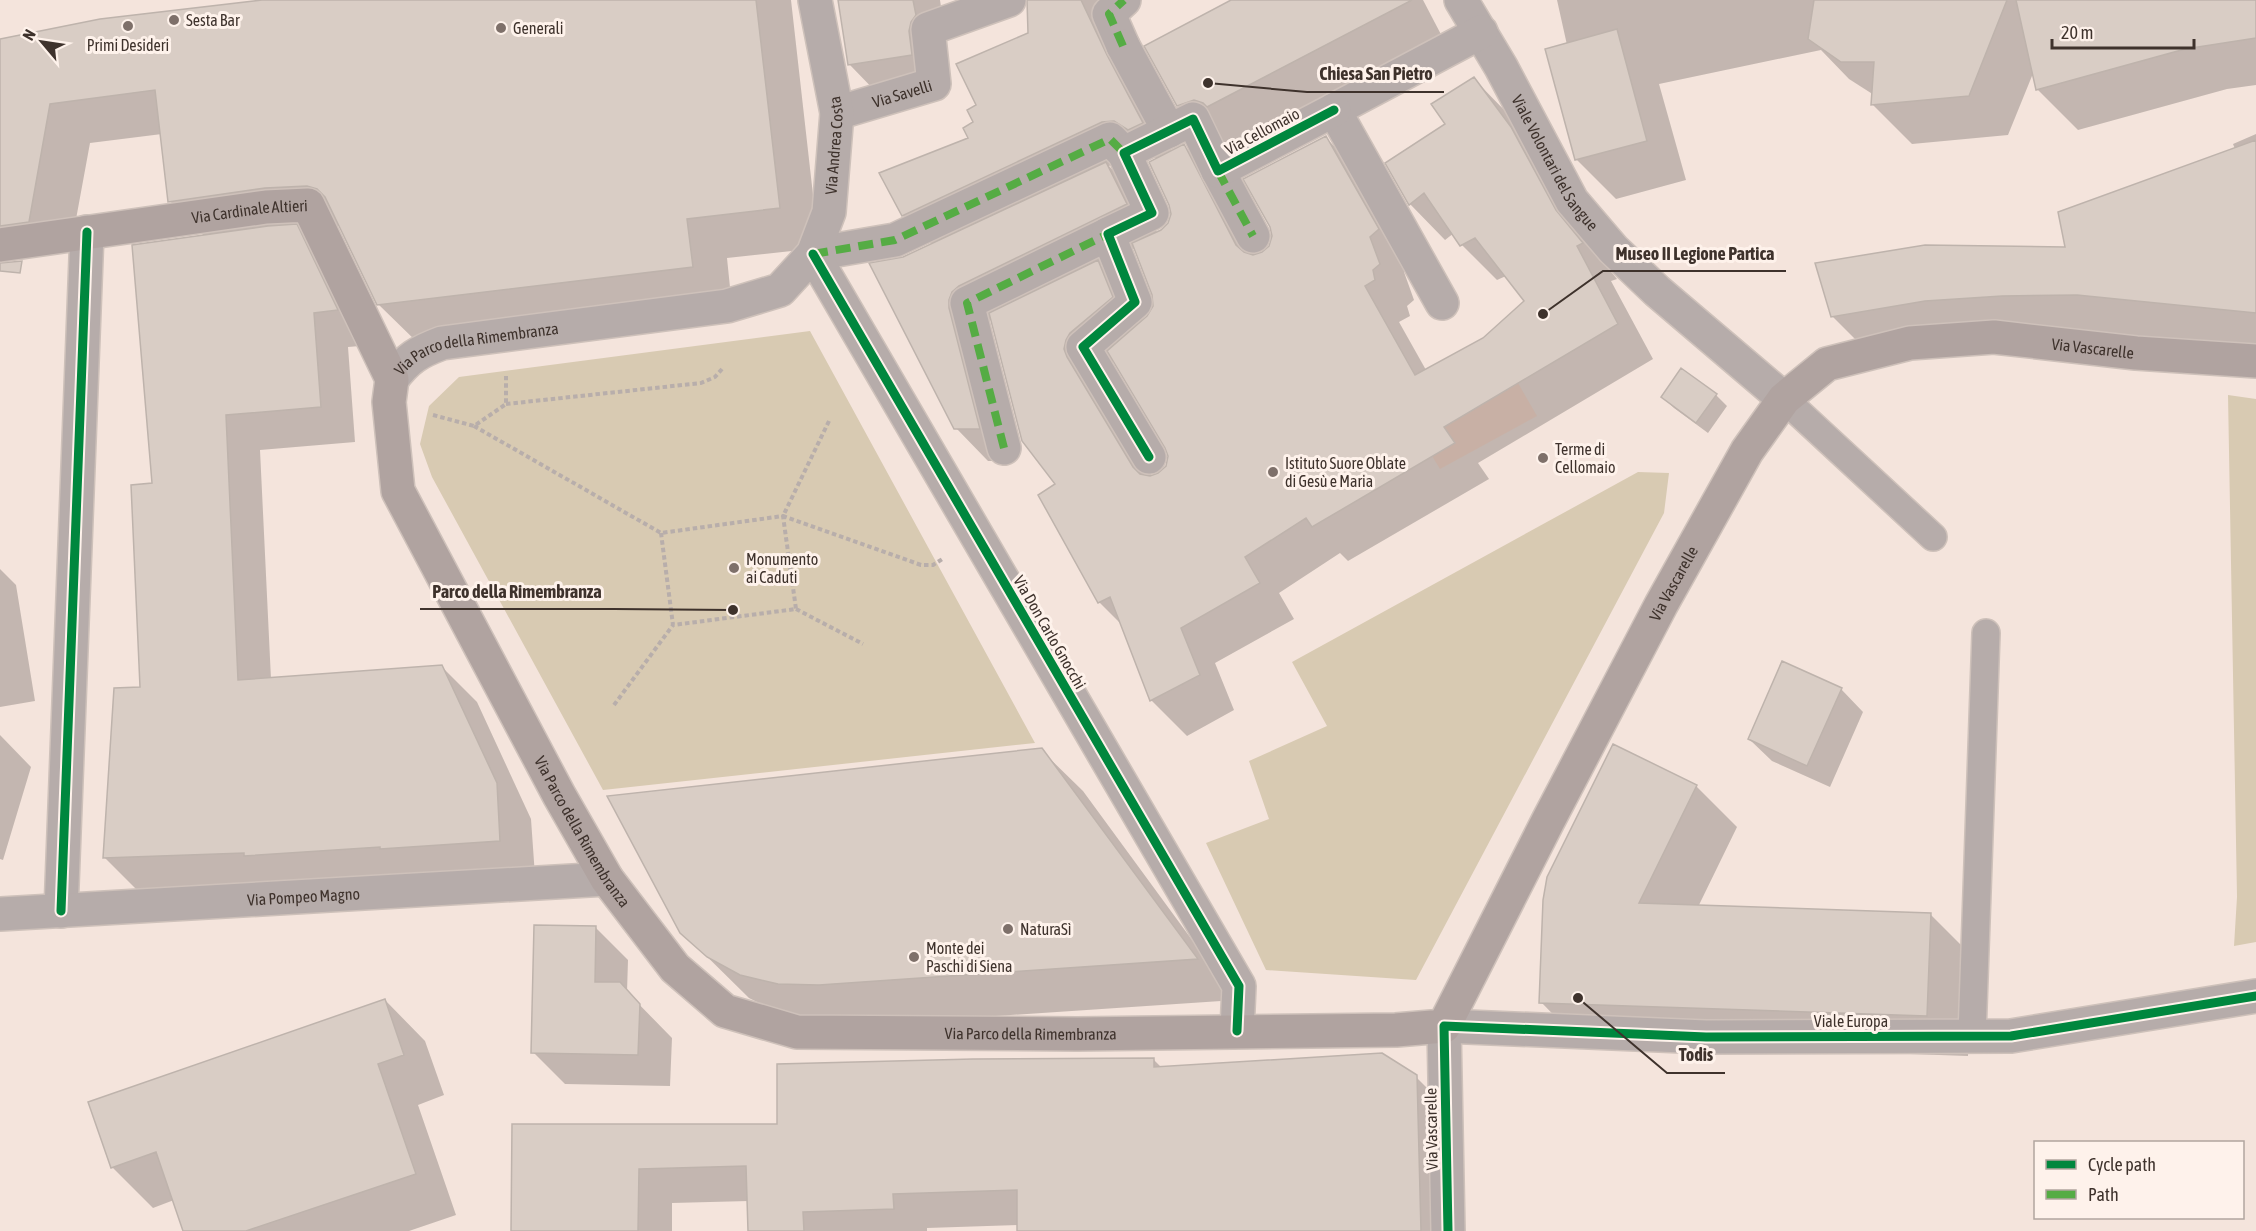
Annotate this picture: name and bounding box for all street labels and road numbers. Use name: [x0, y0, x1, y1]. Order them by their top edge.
street label: Via Savelli: [870, 76, 934, 111]
street label: Viale Volontari del Sangue: [1508, 92, 1602, 234]
street label: Via Andrea Costa: [821, 95, 846, 195]
street label: Via Cellomaio: [1222, 104, 1302, 158]
street label: Via Cardinale Altieri: [190, 196, 308, 227]
street label: Via Parco della Rimembranza: [390, 319, 559, 379]
street label: Via Vascarelle: [2051, 335, 2135, 362]
street label: Via Vascarelle: [1645, 543, 1701, 624]
street label: Via Don Carlo Gnocchi: [1010, 572, 1090, 692]
street label: Via Parco della Rimembranza: [531, 753, 634, 910]
street label: Via Pompeo Magno: [247, 884, 360, 909]
street label: Viale Europa: [1814, 1012, 1888, 1031]
street label: Via Parco della Rimembranza: [945, 1024, 1117, 1043]
street label: Via Vascarelle: [1421, 1088, 1441, 1170]

